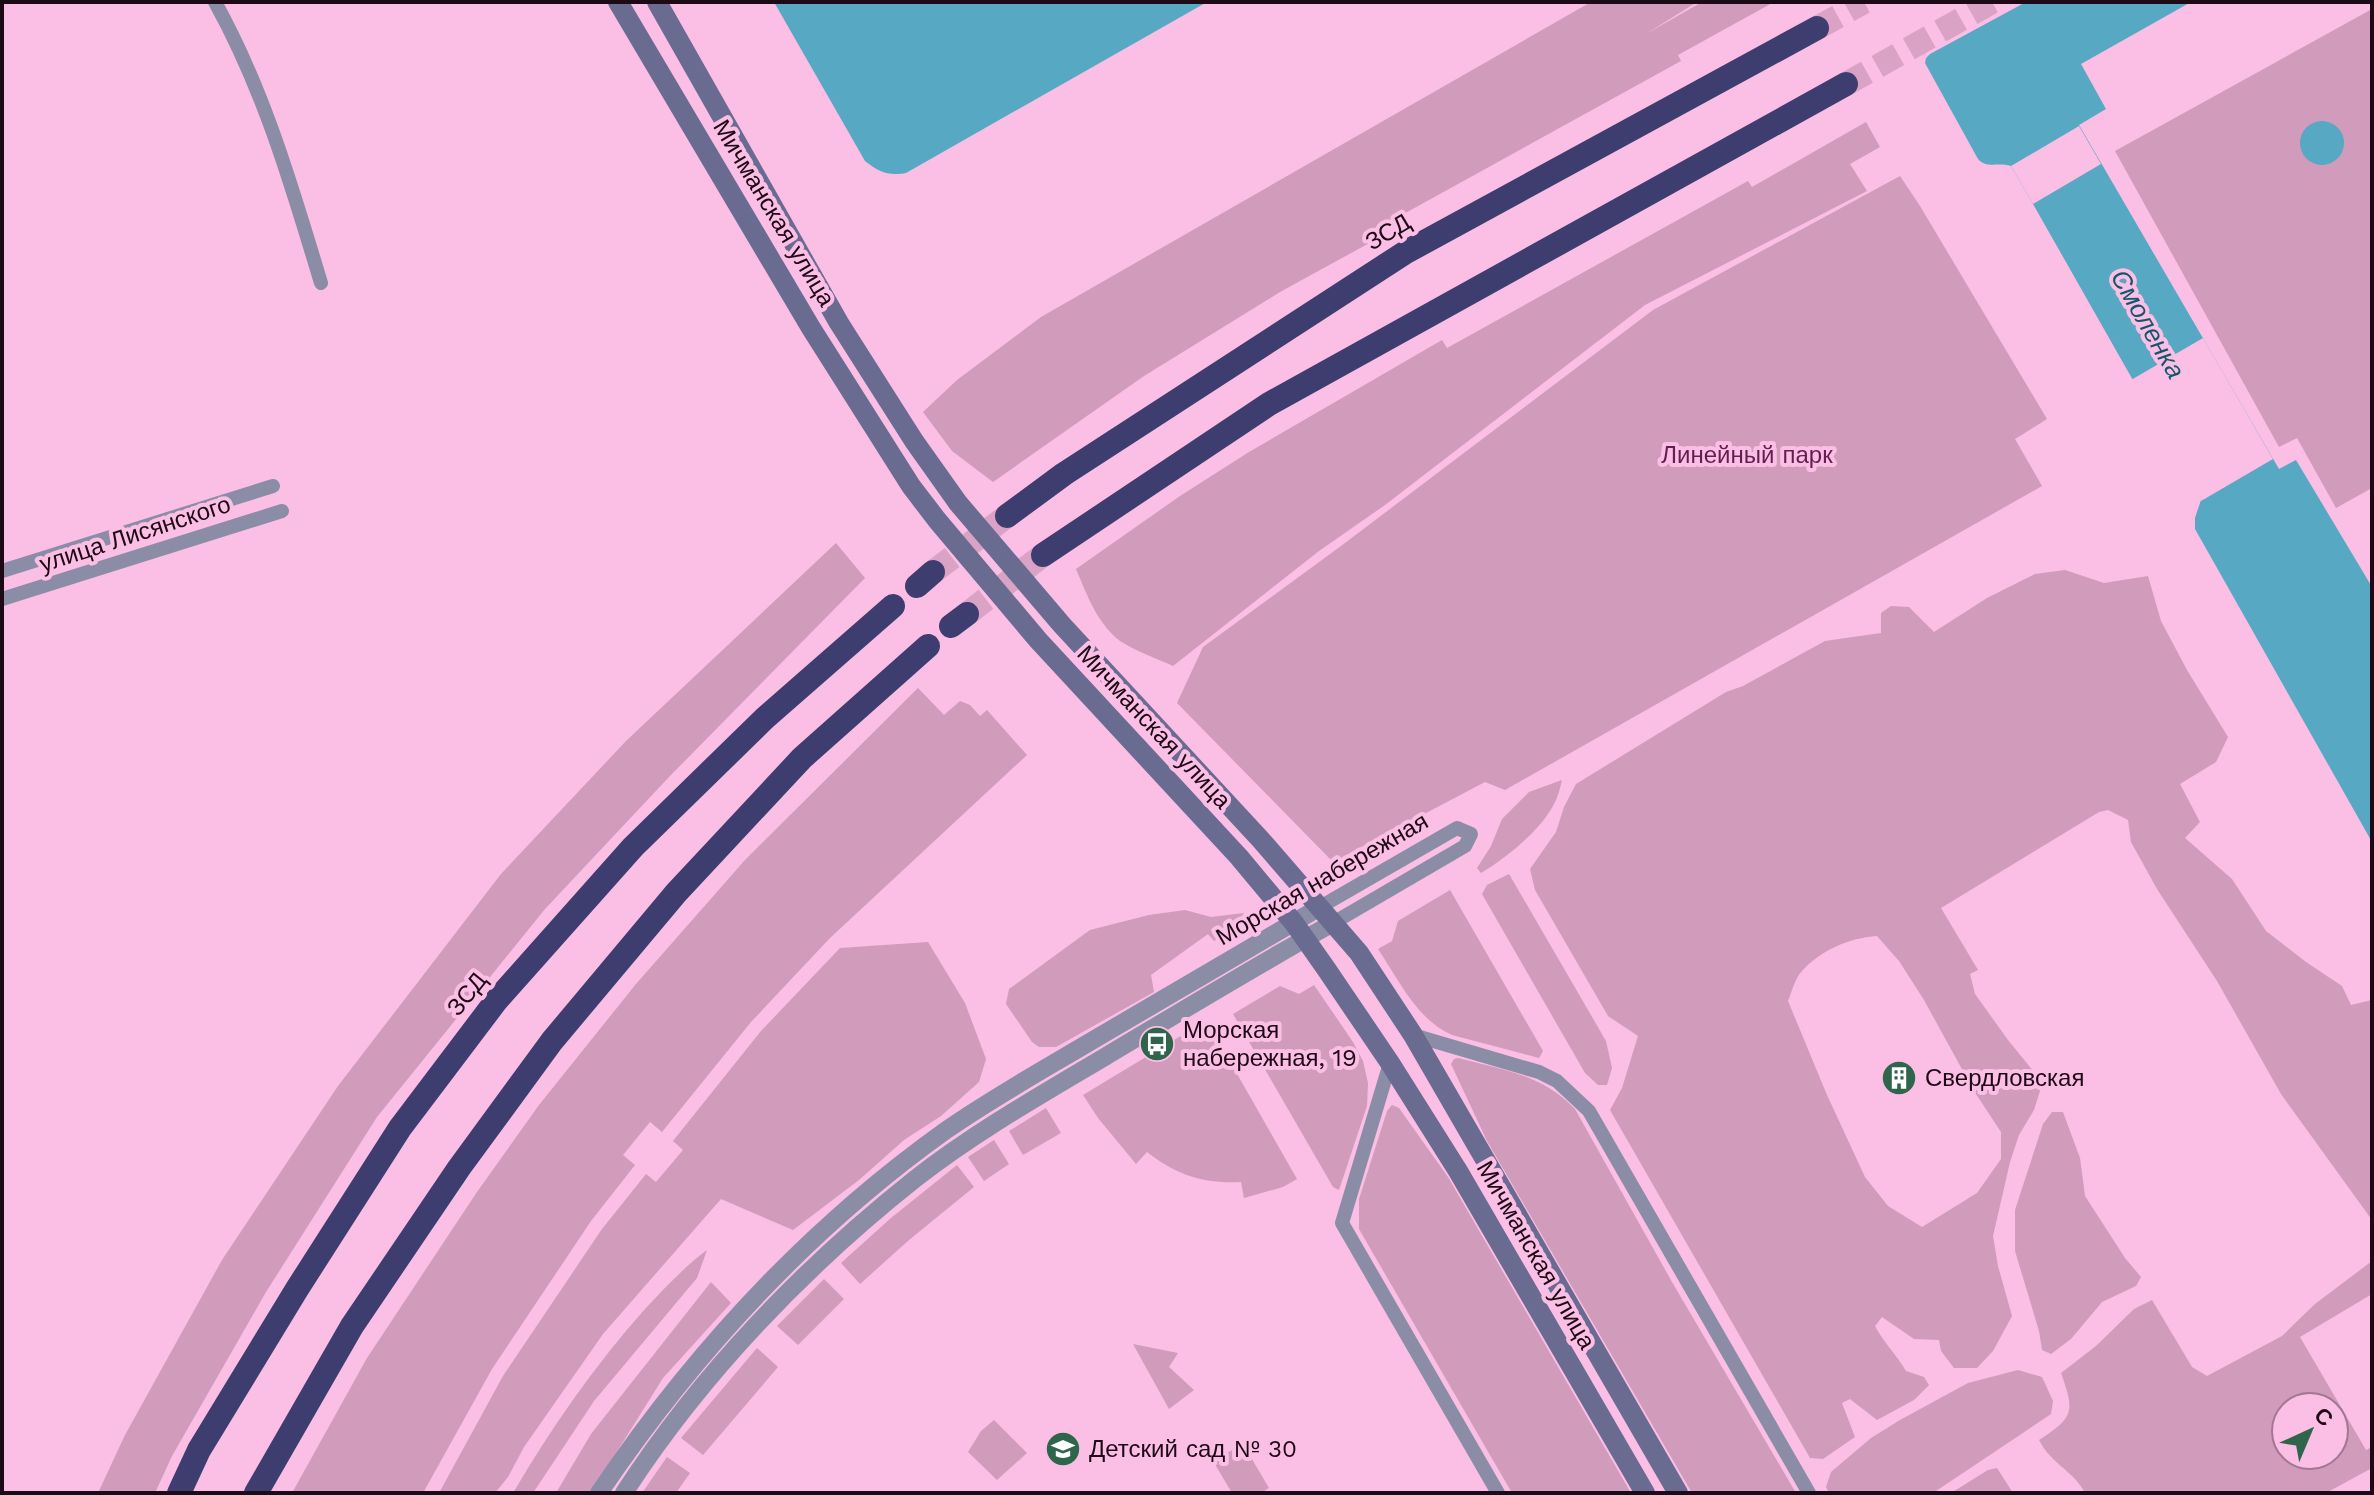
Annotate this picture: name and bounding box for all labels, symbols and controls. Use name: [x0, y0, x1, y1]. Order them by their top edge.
street label: Мичманская улица: [707, 115, 841, 312]
street label: ЗСД: [1361, 208, 1415, 256]
water label: Смоленка: [2105, 264, 2191, 384]
park label: Линейный парк: [1661, 441, 1833, 469]
street label: улица Лисянского: [36, 490, 234, 578]
street label: Мичманская улица: [1071, 640, 1237, 815]
street label: Морская набережная: [1211, 807, 1433, 951]
street label: ЗСД: [441, 967, 493, 1021]
place label: Морская набережная, 19: [1183, 1016, 1357, 1072]
bus stop icon: Морская набережная, 19: [1138, 1025, 1176, 1063]
building icon: Свердловская: [1880, 1059, 1918, 1097]
place label: Свердловская: [1925, 1064, 2084, 1092]
street label: Мичманская улица: [1471, 1156, 1602, 1355]
north arrow: [2270, 1391, 2350, 1471]
text: С: [2309, 1402, 2338, 1432]
school or university icon: Детский сад № 30: [1044, 1430, 1082, 1468]
place label: Детский сад № 30: [1089, 1435, 1297, 1463]

